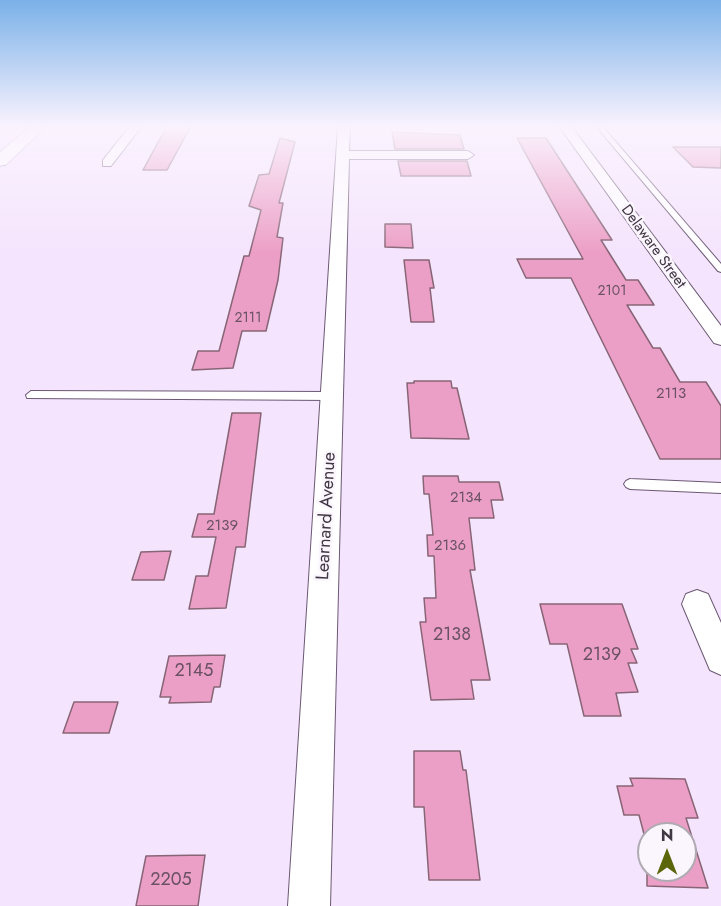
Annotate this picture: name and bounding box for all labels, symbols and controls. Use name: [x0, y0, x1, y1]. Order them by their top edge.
street label: Delaware Street: [617, 202, 689, 292]
house number: 2101: [598, 284, 626, 300]
house number: 2111: [235, 311, 261, 327]
house number: 2113: [656, 385, 686, 403]
street label: Learnard Avenue: [313, 451, 341, 581]
house number: 2134: [450, 489, 482, 507]
house number: 2139: [206, 517, 238, 535]
house number: 2136: [434, 537, 466, 555]
house number: 2138: [433, 625, 471, 647]
house number: 2139: [583, 645, 621, 667]
house number: 2145: [175, 661, 213, 683]
north arrow: [637, 822, 697, 882]
text: N: [661, 824, 673, 847]
house number: 2205: [150, 870, 192, 892]

